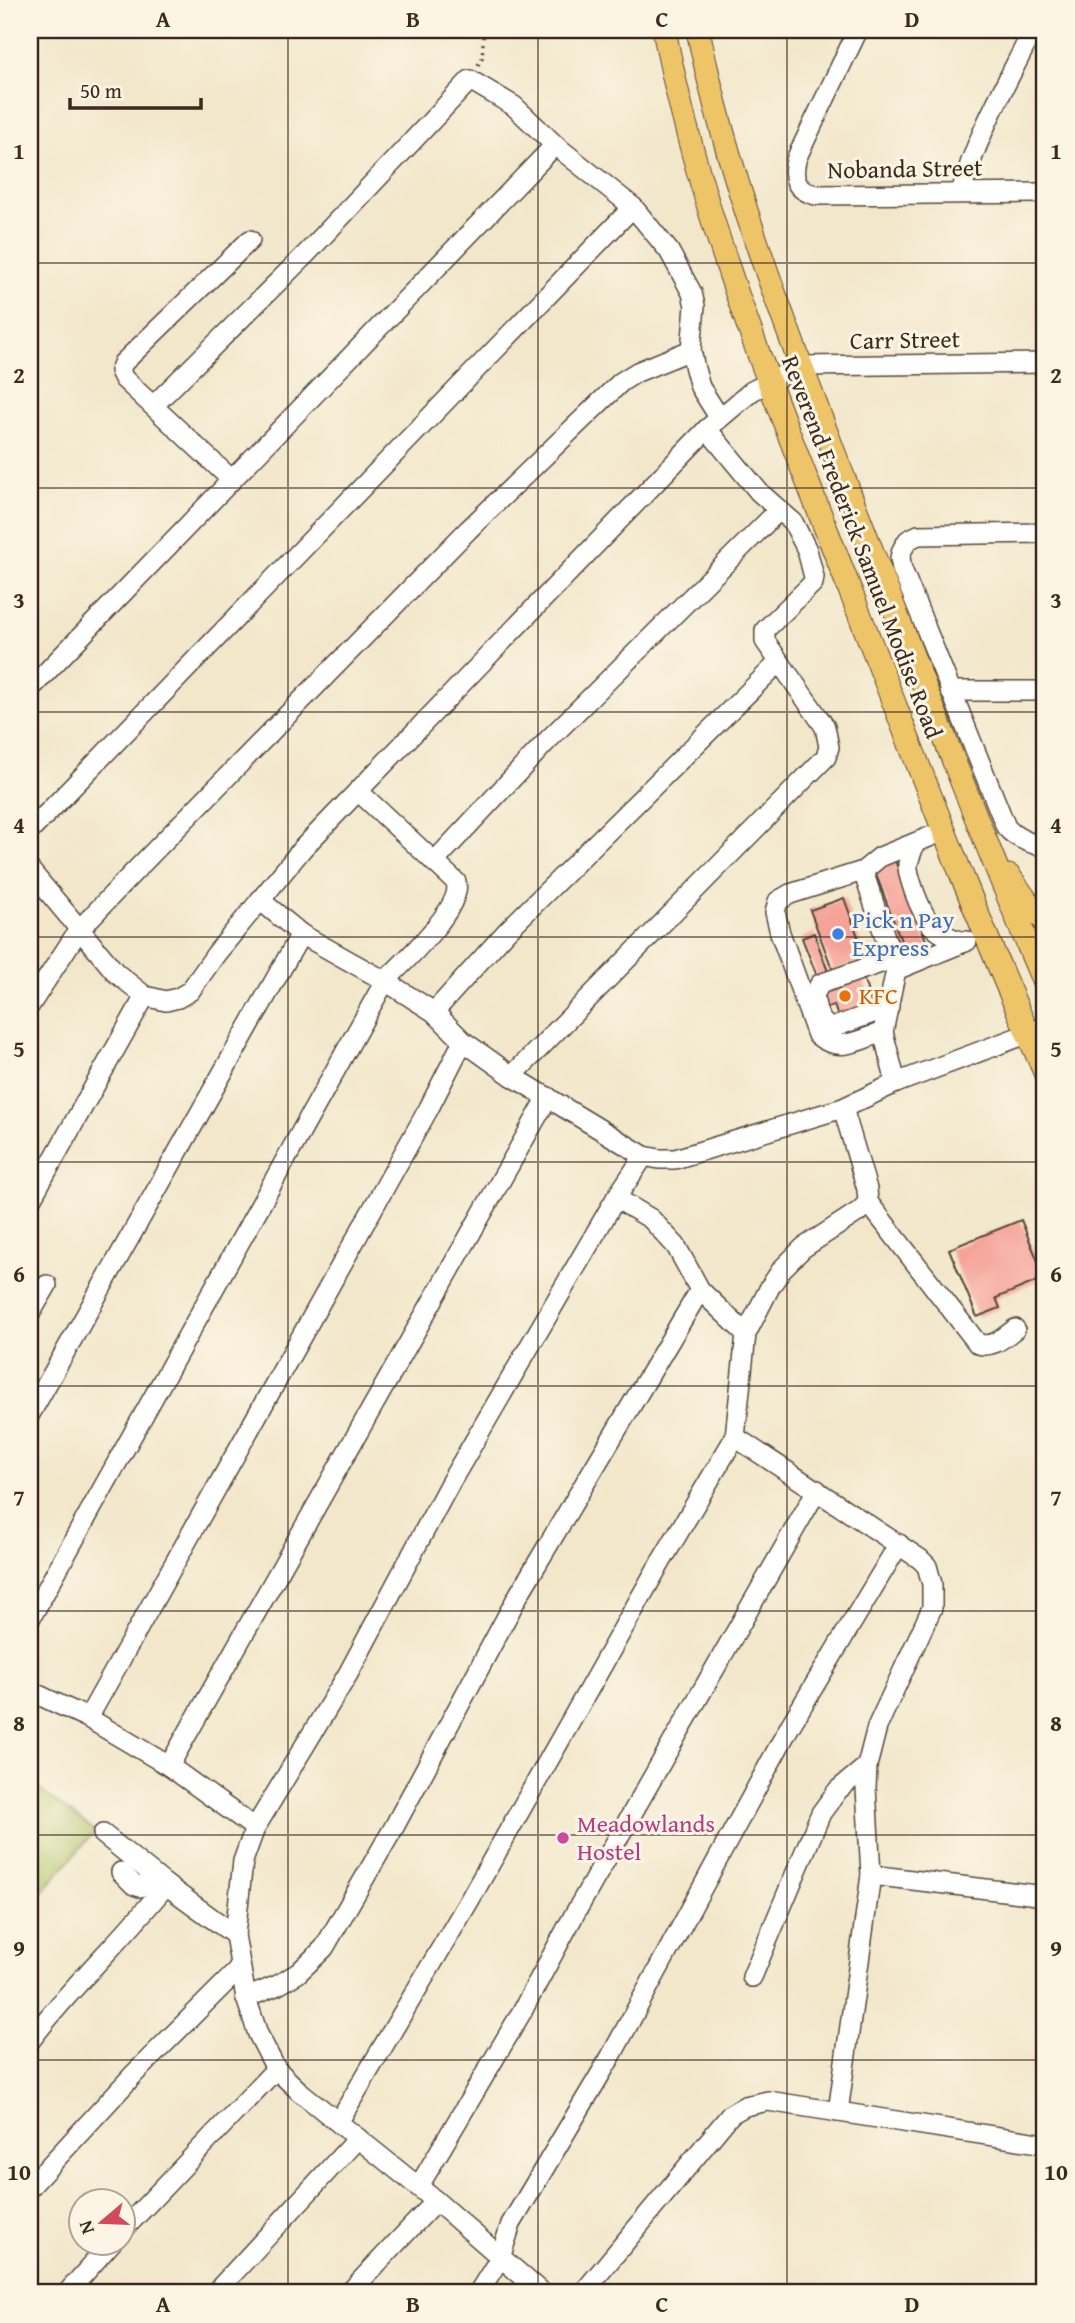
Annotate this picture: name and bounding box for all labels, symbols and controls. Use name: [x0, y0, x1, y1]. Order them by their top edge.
text: A: [156, 2, 171, 35]
text: B: [406, 2, 420, 35]
text: C: [655, 2, 669, 35]
text: D: [905, 2, 920, 35]
scale bar: [70, 66, 201, 110]
text: 50 m: [80, 75, 122, 106]
text: 1: [13, 134, 25, 167]
text: 1: [1050, 134, 1062, 167]
street label: Nobanda Street: [827, 150, 983, 187]
street label: Carr Street: [850, 321, 961, 358]
street label: Reverend Frederick Samuel Modise Road: [773, 350, 952, 744]
text: 2: [13, 358, 25, 391]
text: 2: [1050, 358, 1062, 391]
text: 3: [13, 583, 25, 616]
text: 3: [1050, 583, 1062, 616]
text: 4: [13, 808, 25, 841]
text: 4: [1050, 808, 1062, 841]
place label: Pick n Pay Express: [852, 902, 954, 965]
marker: Pick n Pay Express: [830, 926, 846, 942]
place label: KFC: [859, 978, 898, 1013]
marker: KFC: [837, 988, 853, 1004]
text: 5: [13, 1032, 25, 1065]
text: 5: [1050, 1032, 1062, 1065]
text: 6: [13, 1257, 25, 1290]
text: 6: [1050, 1257, 1062, 1290]
text: 7: [13, 1481, 25, 1514]
text: 7: [1050, 1481, 1062, 1514]
text: 8: [13, 1706, 25, 1739]
text: 8: [1050, 1706, 1062, 1739]
place label: Meadowlands Hostel: [577, 1806, 715, 1869]
marker: Meadowlands Hostel: [555, 1830, 571, 1846]
text: 9: [13, 1931, 25, 1964]
text: 9: [1050, 1931, 1062, 1964]
text: 10: [7, 2155, 31, 2188]
text: 10: [1044, 2155, 1068, 2188]
north arrow: [66, 2186, 136, 2256]
text: N: [71, 2217, 101, 2238]
text: A: [156, 2287, 171, 2320]
text: B: [406, 2287, 420, 2320]
text: C: [655, 2287, 669, 2320]
text: D: [905, 2287, 920, 2320]

